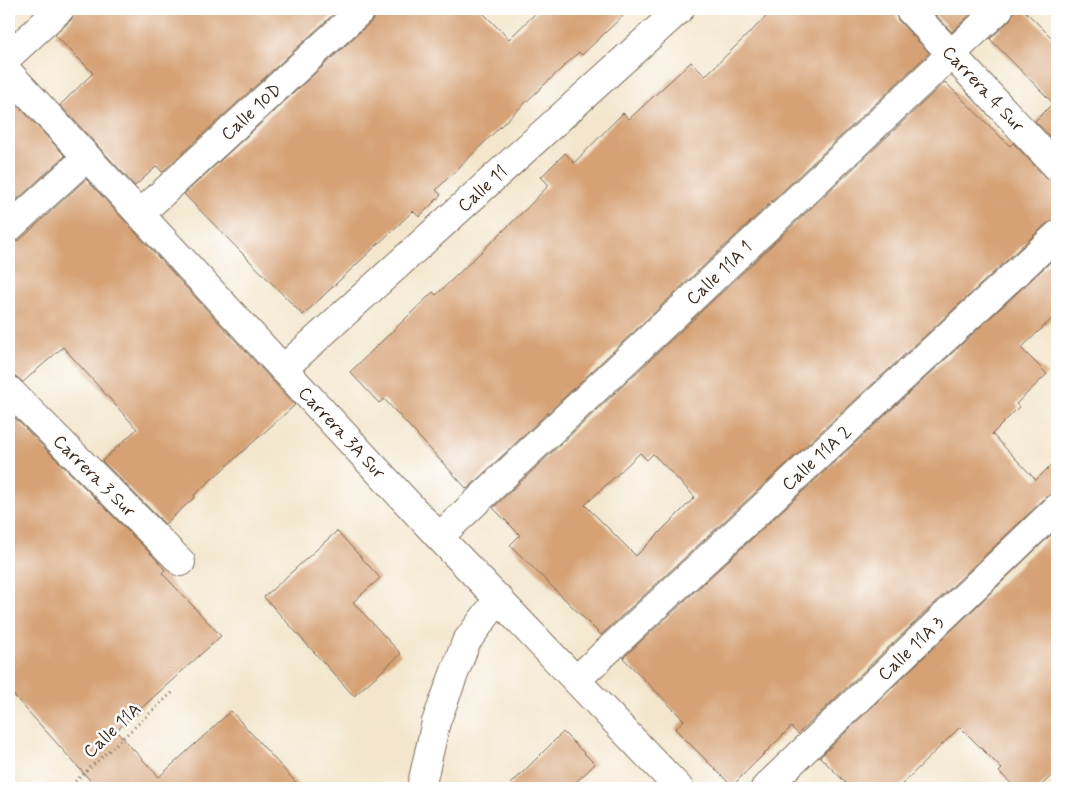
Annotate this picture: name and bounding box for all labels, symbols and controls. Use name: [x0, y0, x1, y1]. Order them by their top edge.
street label: Carrera 4 Sur: [936, 41, 1030, 138]
street label: Calle 10D: [216, 78, 287, 146]
street label: Calle 11: [453, 160, 513, 218]
street label: Calle 11A 1: [681, 236, 758, 311]
street label: Carrera 3A Sur: [292, 382, 391, 485]
street label: Calle 11A 2: [777, 420, 857, 497]
street label: Carrera 3 Sur: [47, 430, 141, 523]
street label: Calle 11A 3: [873, 611, 950, 686]
street label: Calle 11A: [78, 698, 147, 764]

